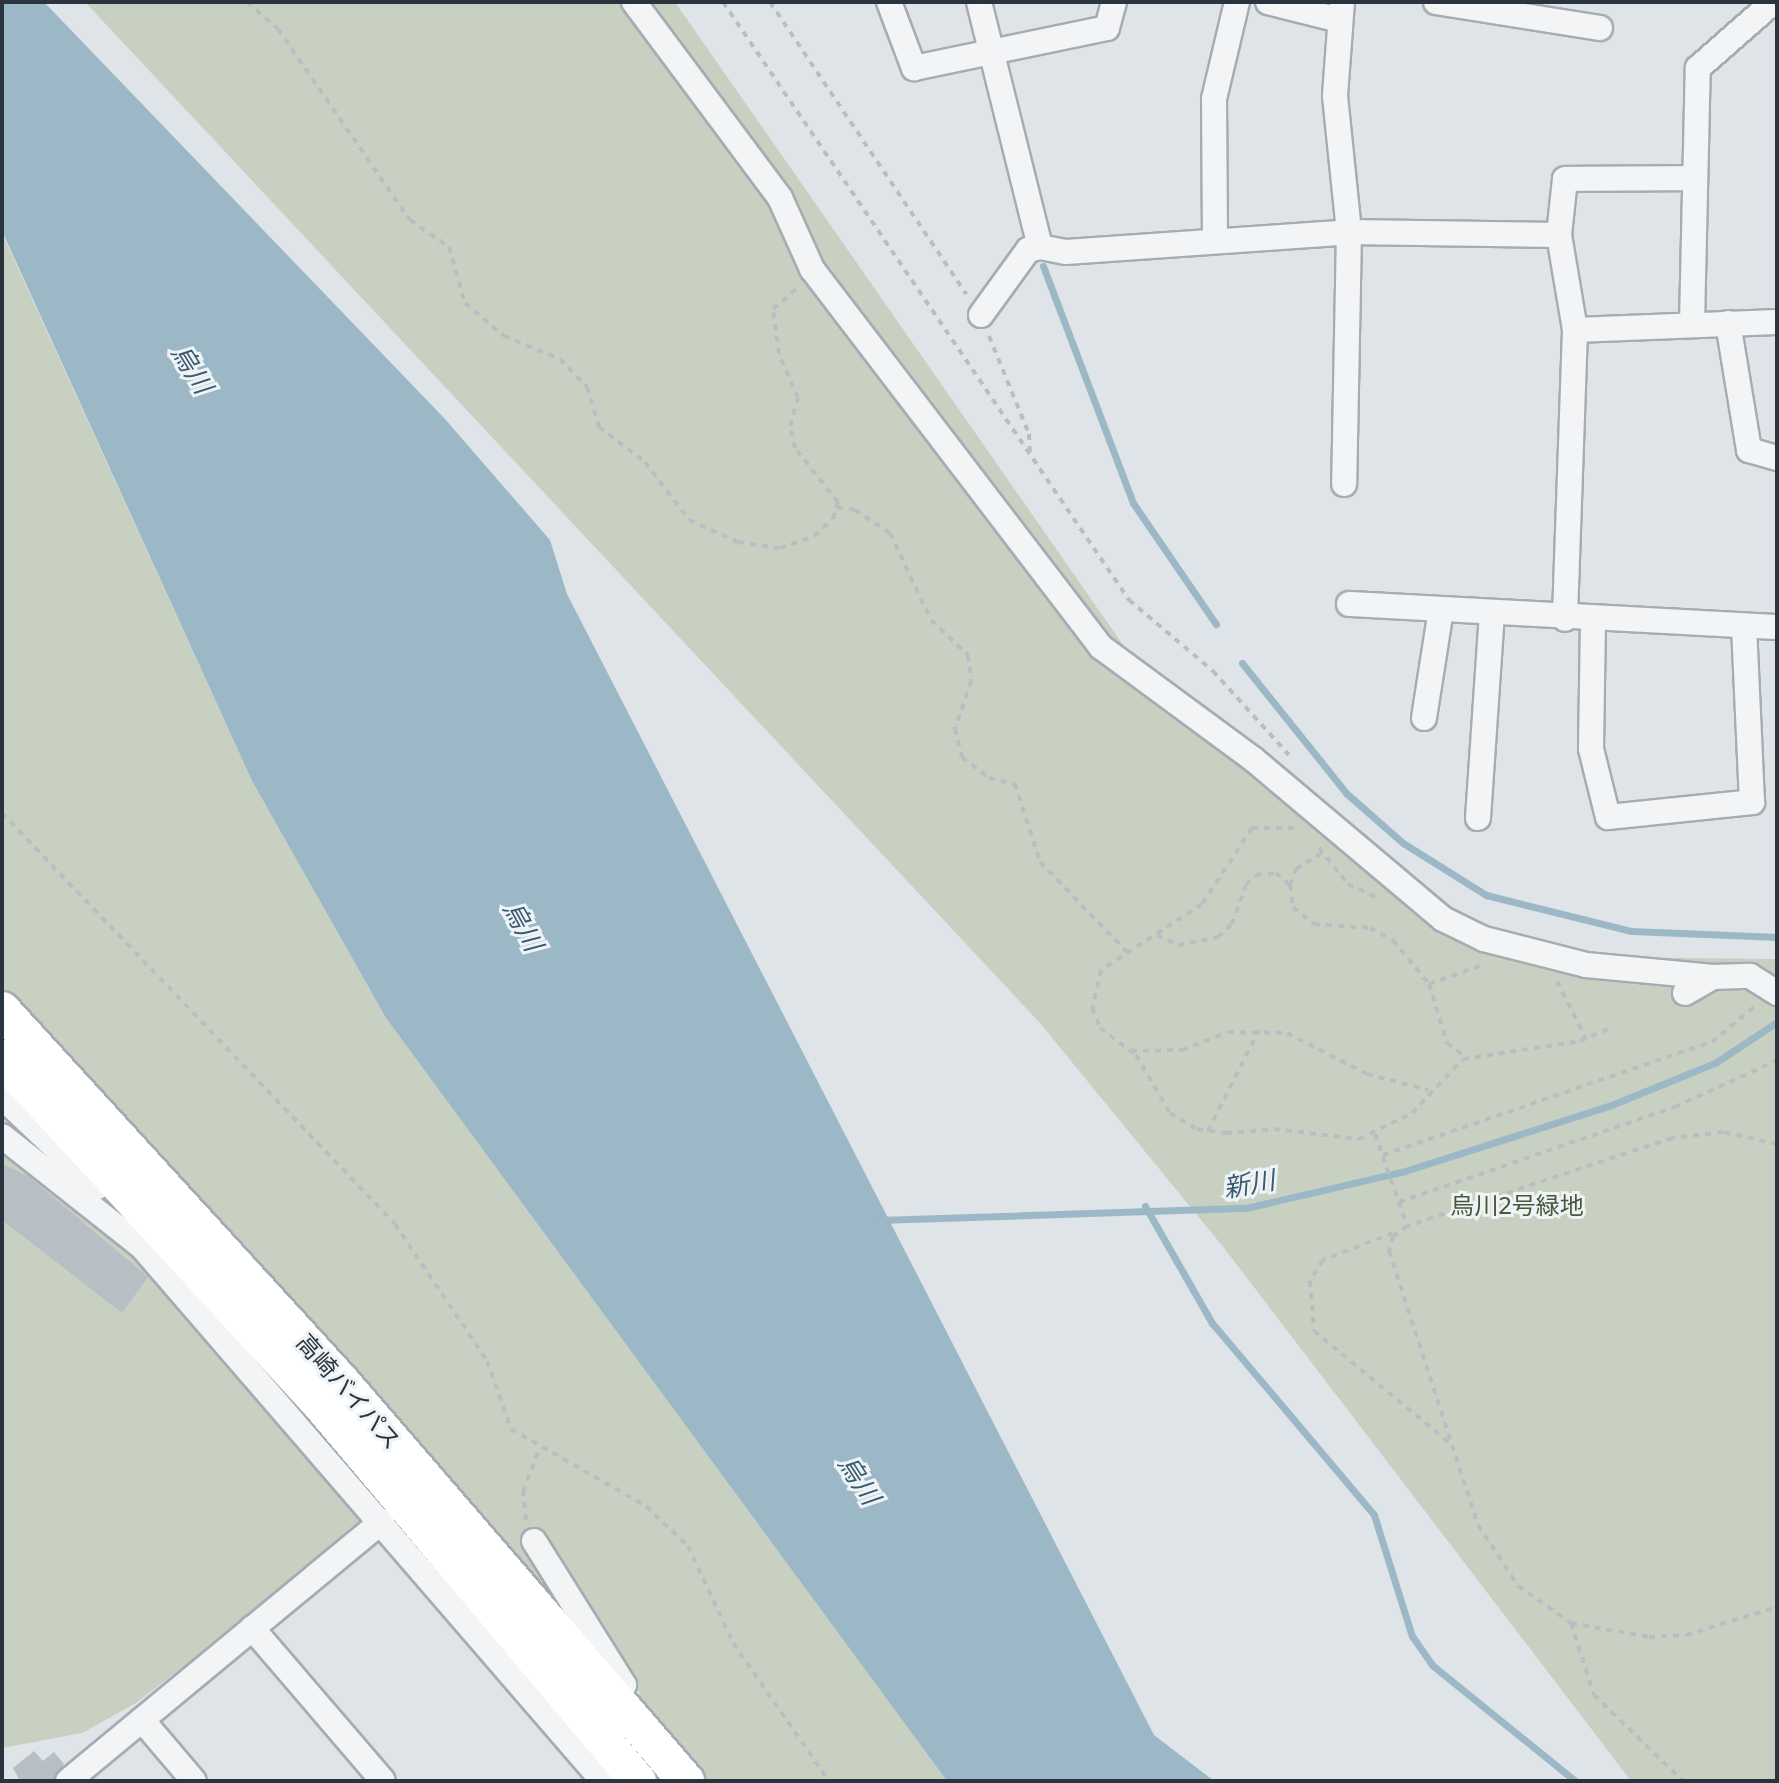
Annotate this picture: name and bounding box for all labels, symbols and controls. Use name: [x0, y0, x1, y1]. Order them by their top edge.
water label: 烏川: [165, 339, 219, 399]
water label: 烏川: [497, 896, 549, 956]
water label: 新川: [1221, 1164, 1277, 1204]
park label: 烏川2号緑地: [1450, 1191, 1584, 1219]
street label: 高崎バイパス: [291, 1327, 407, 1455]
water label: 烏川: [832, 1450, 886, 1510]

